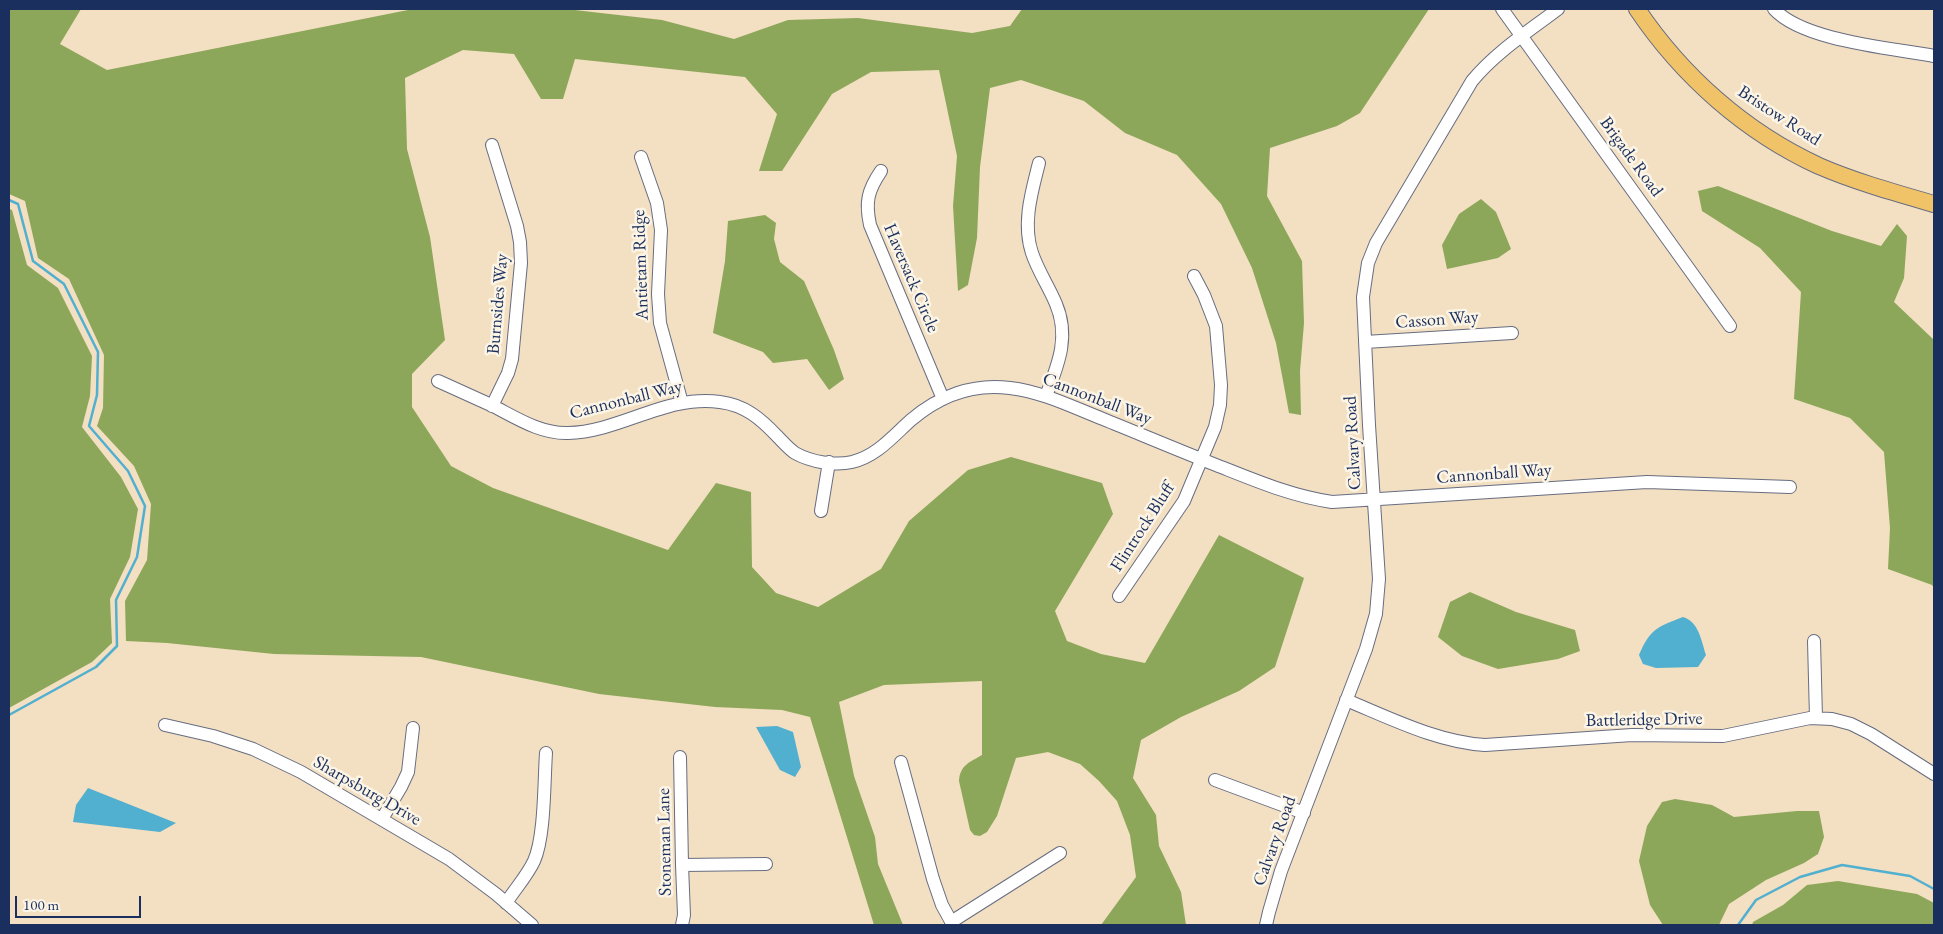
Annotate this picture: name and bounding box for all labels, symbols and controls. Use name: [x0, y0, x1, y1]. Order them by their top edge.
street label: Bristow Road: [1733, 81, 1825, 151]
street label: Brigade Road: [1595, 113, 1667, 201]
street label: Antietam Ridge: [628, 209, 654, 321]
street label: Haversack Circle: [878, 220, 944, 336]
street label: Burnsides Way: [483, 253, 513, 355]
street label: Casson Way: [1395, 306, 1479, 334]
street label: Cannonball Way: [1039, 368, 1155, 430]
street label: Cannonball Way: [567, 376, 685, 424]
street label: Calvary Road: [1340, 395, 1366, 491]
street label: Cannonball Way: [1436, 459, 1552, 489]
street label: Flintrock Bluff: [1106, 478, 1180, 576]
street label: Battleridge Drive: [1585, 708, 1703, 732]
street label: Sharpsburg Drive: [309, 751, 425, 831]
street label: Stoneman Lane: [653, 788, 677, 896]
street label: Calvary Road: [1249, 793, 1301, 889]
scale bar: [18, 886, 144, 918]
text: 100 m: [23, 895, 59, 914]

